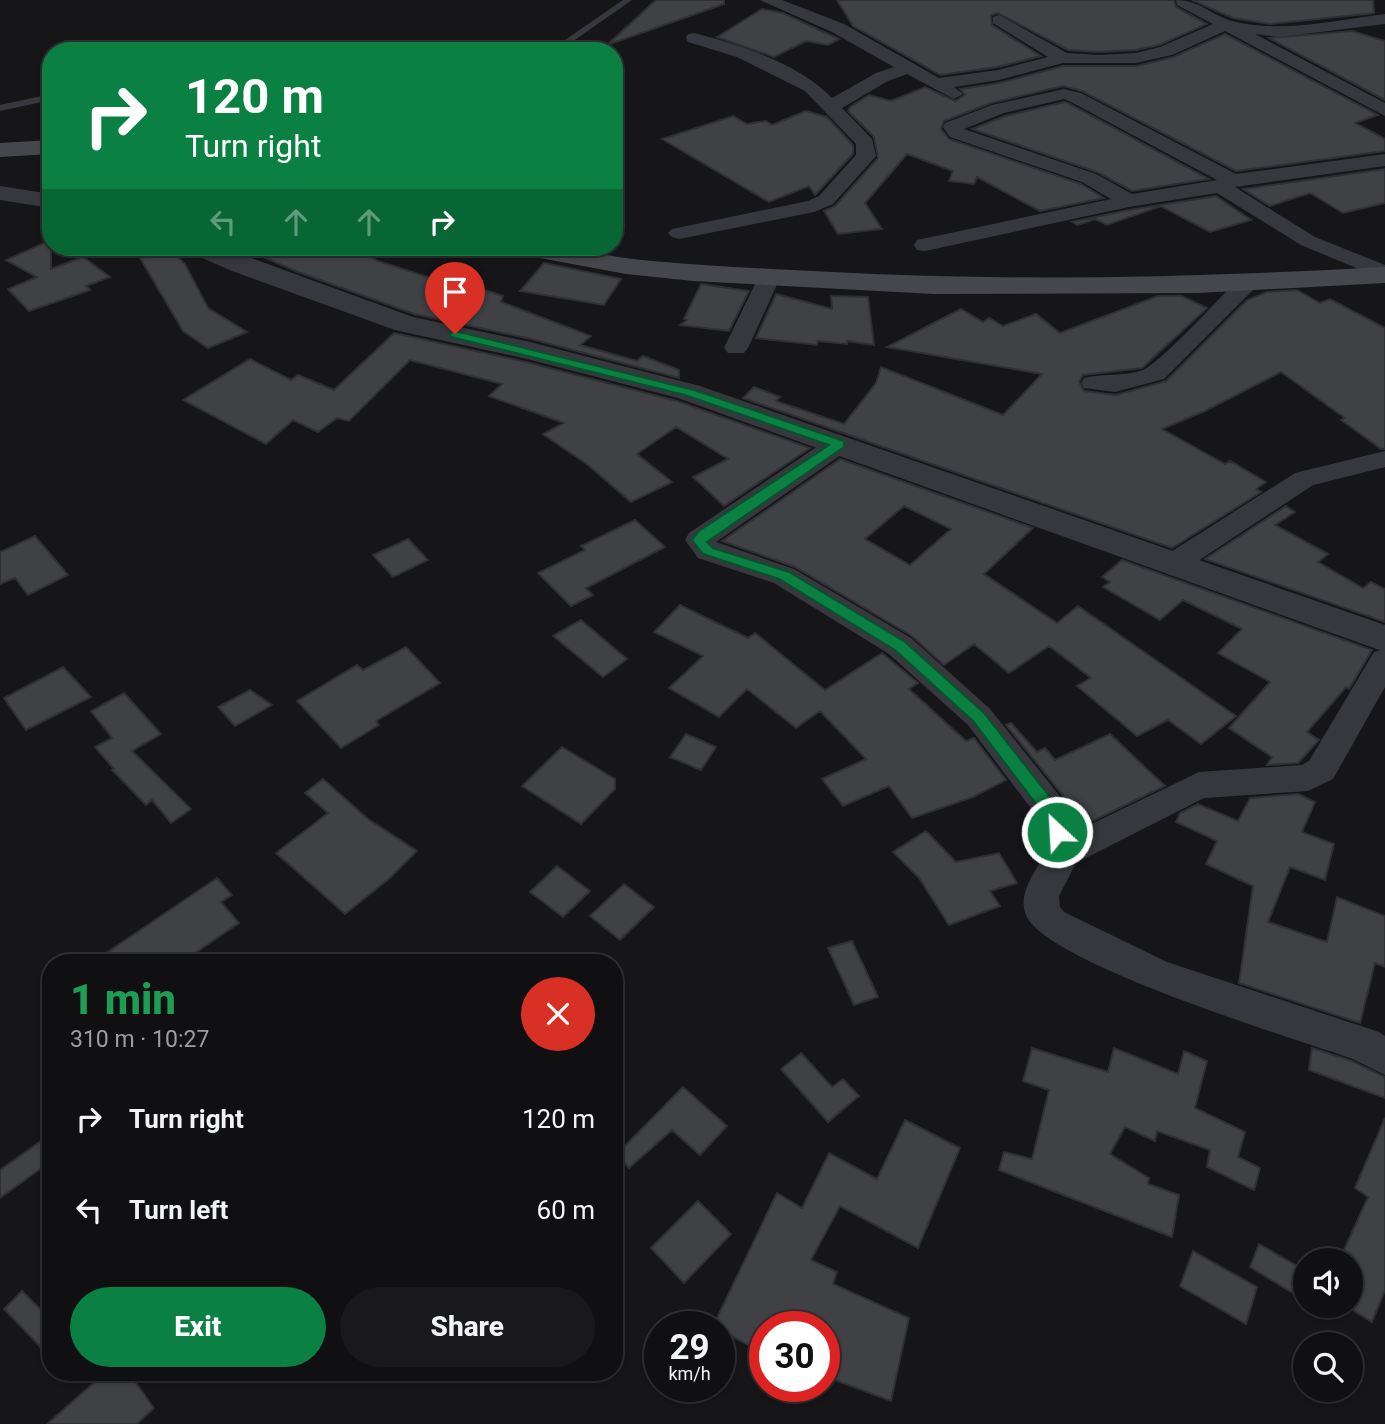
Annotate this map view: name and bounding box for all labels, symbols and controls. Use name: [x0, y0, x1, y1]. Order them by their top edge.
text: 120 m: [185, 68, 324, 125]
icon: right: [70, 70, 161, 161]
text: Turn right: [185, 127, 321, 165]
icon: left: [204, 203, 242, 241]
icon: ahead: [277, 203, 315, 241]
icon: ahead: [350, 203, 388, 241]
icon: right: [423, 203, 461, 241]
pin: [425, 262, 485, 334]
icon: arrive: [436, 273, 474, 311]
position arrow: [1020, 795, 1094, 869]
text: 1 min: [70, 975, 176, 1024]
button: close: [521, 977, 595, 1051]
text: 310 m · 10:27: [70, 1026, 209, 1053]
icon: right: [70, 1100, 108, 1138]
text: Turn right: [129, 1104, 244, 1134]
text: 120 m: [522, 1104, 595, 1134]
icon: left: [70, 1191, 108, 1229]
text: Turn left: [129, 1195, 228, 1225]
text: 60 m: [537, 1195, 595, 1225]
map controls: [1293, 1248, 1363, 1402]
button: sound: [1293, 1248, 1363, 1318]
button: Exit: [70, 1287, 326, 1367]
button: Share: [340, 1287, 595, 1367]
speed limit sign: 30: [749, 1311, 840, 1402]
text: 29: [669, 1327, 710, 1368]
button: search: [1293, 1332, 1363, 1402]
text: km/h: [668, 1363, 711, 1384]

